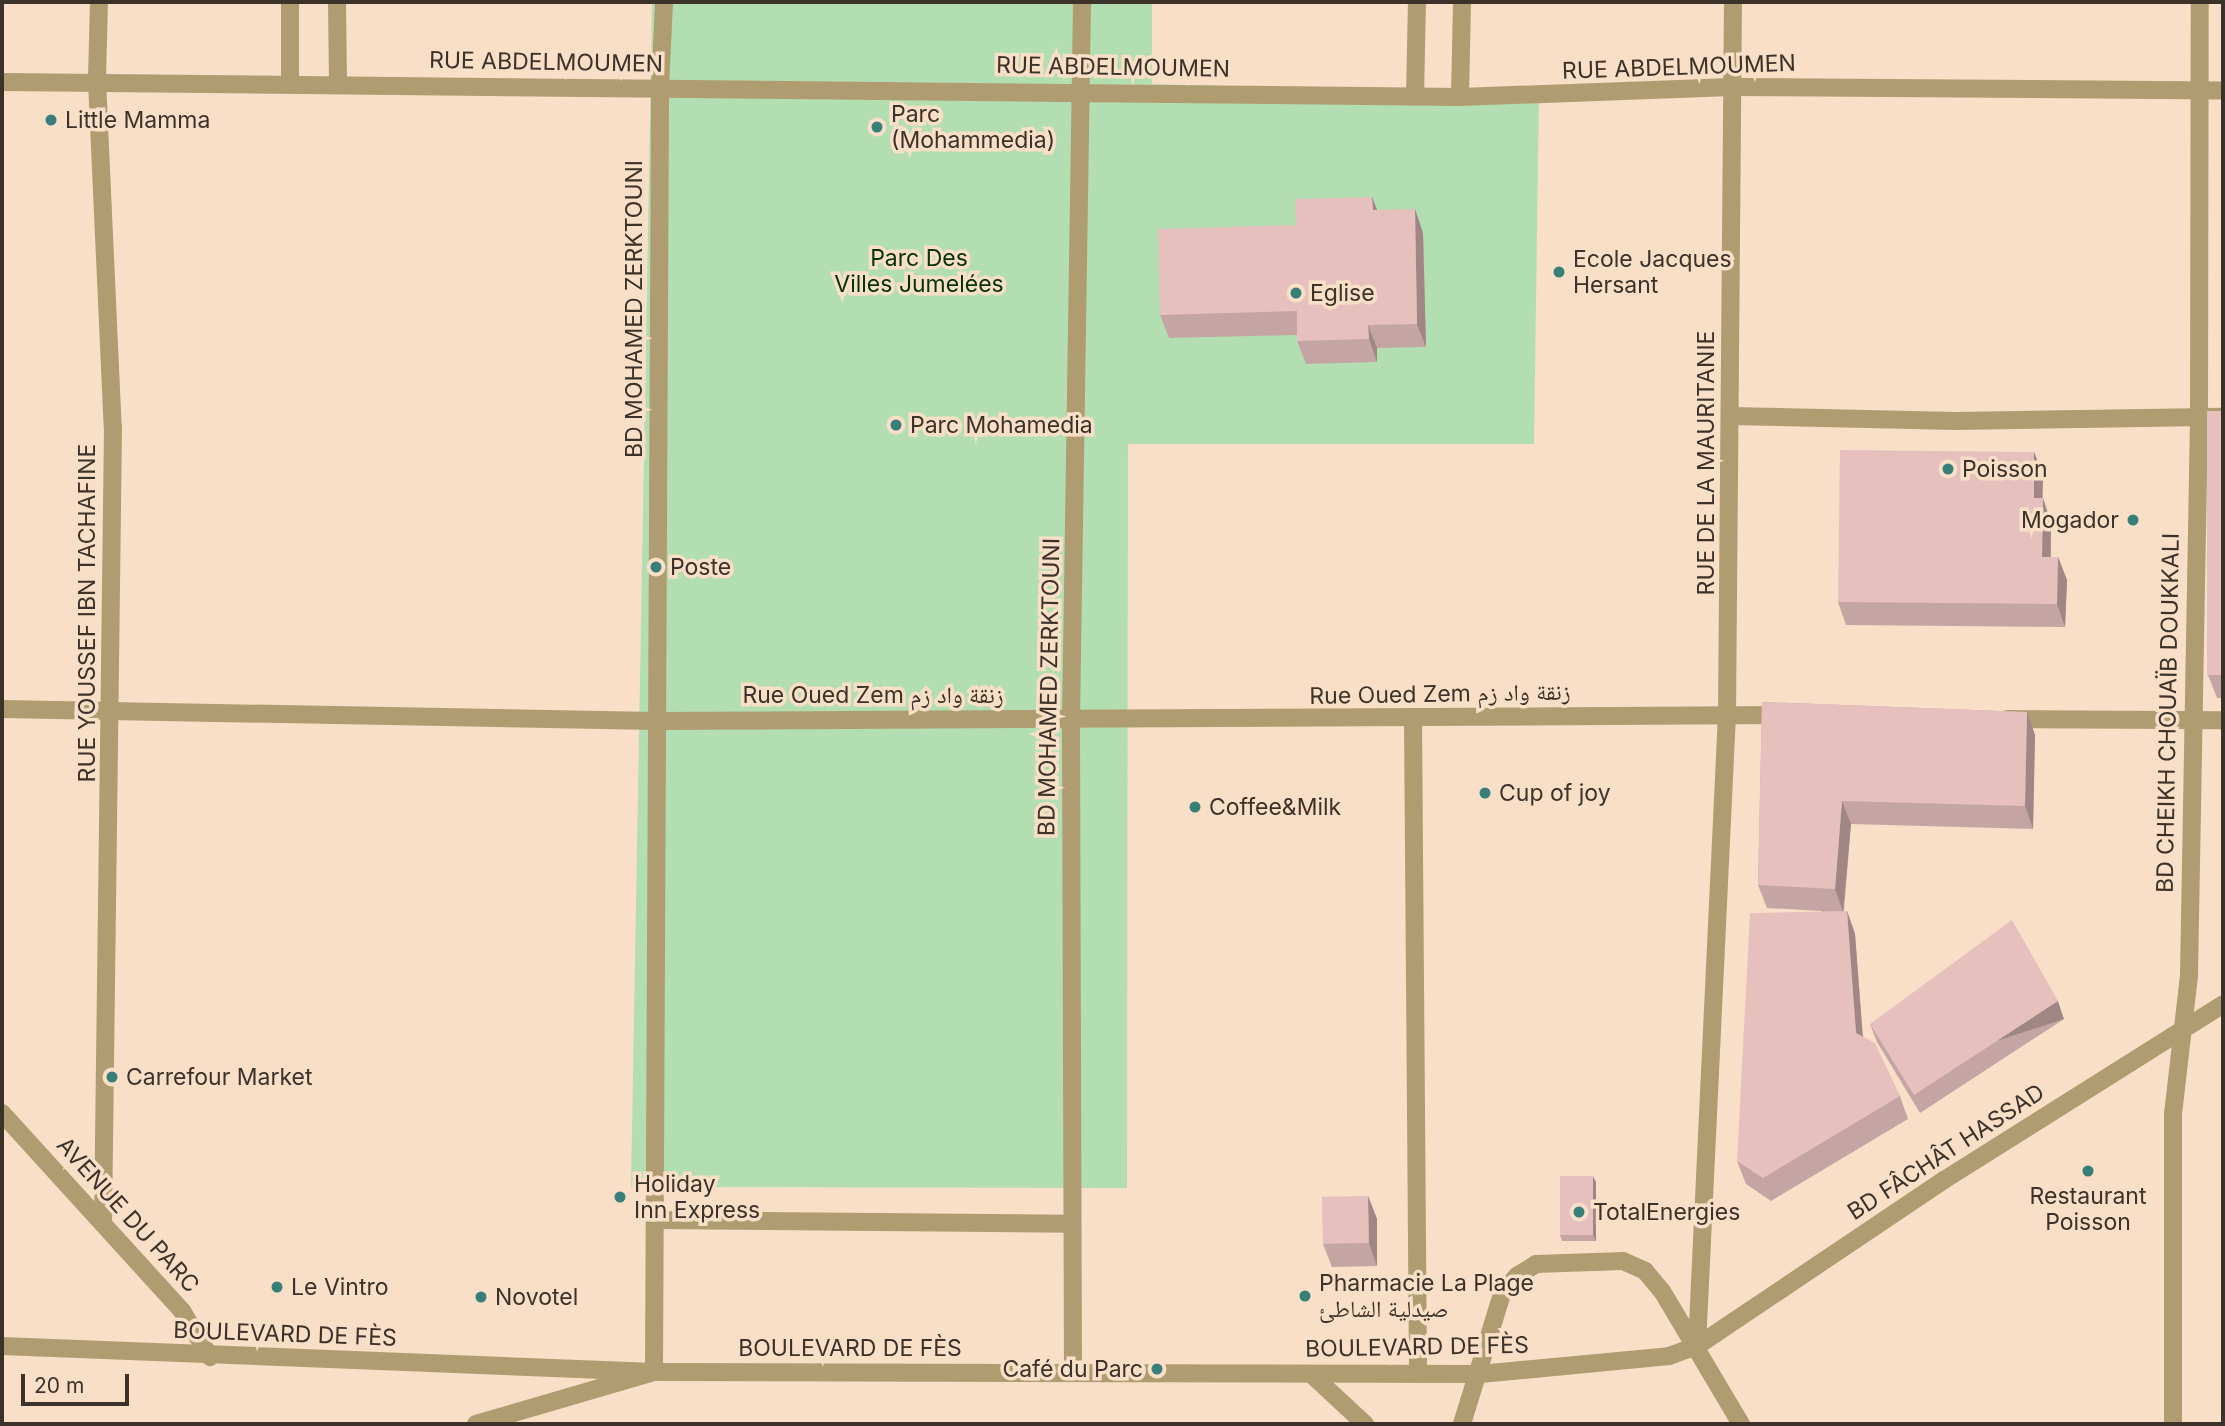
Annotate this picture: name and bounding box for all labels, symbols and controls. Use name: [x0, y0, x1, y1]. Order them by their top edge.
street label: RUE ABDELMOUMEN: [429, 46, 663, 78]
street label: RUE ABDELMOUMEN: [1562, 49, 1796, 85]
street label: RUE ABDELMOUMEN: [996, 51, 1230, 83]
place label: Parc (Mohammedia): [891, 100, 1055, 154]
place label: Little Mamma: [65, 106, 210, 134]
marker: Little Mamma: [43, 112, 59, 128]
marker: Parc (Mohammedia): [869, 119, 885, 135]
street label: BD MOHAMED ZERKTOUNI: [620, 160, 648, 458]
park label: Parc Des Villes Jumelées: [834, 244, 1004, 298]
place label: Ecole Jacques Hersant: [1573, 245, 1732, 299]
marker: Ecole Jacques Hersant: [1551, 264, 1567, 280]
place label: Eglise: [1310, 279, 1375, 307]
marker: Eglise: [1288, 285, 1304, 301]
street label: RUE DE LA MAURITANIE: [1692, 331, 1720, 595]
place label: Parc Mohamedia: [910, 411, 1093, 439]
marker: Parc Mohamedia: [888, 417, 904, 433]
street label: RUE YOUSSEF IBN TACHAFINE: [73, 444, 101, 782]
place label: Poisson: [1962, 455, 2048, 483]
marker: Poisson: [1940, 461, 1956, 477]
place label: Mogador: [2021, 506, 2119, 534]
marker: Mogador: [2125, 512, 2141, 528]
street label: BD CHEIKH CHOUAÏB DOUKKALI: [2151, 533, 2185, 893]
street label: BD MOHAMED ZERKTOUNI: [1033, 538, 1065, 836]
place label: Poste: [670, 553, 731, 581]
marker: Poste: [648, 559, 664, 575]
street label: Rue Oued Zem زنقة واد زم: [1309, 678, 1571, 710]
street label: Rue Oued Zem زنقة واد زم: [742, 681, 1004, 709]
place label: Cup of joy: [1499, 779, 1611, 807]
marker: Cup of joy: [1477, 785, 1493, 801]
place label: Coffee&Milk: [1209, 793, 1341, 821]
marker: Coffee&Milk: [1187, 799, 1203, 815]
place label: Carrefour Market: [126, 1063, 313, 1091]
marker: Carrefour Market: [104, 1069, 120, 1085]
street label: BD FÂCHÂT HASSAD: [1843, 1078, 2049, 1226]
street label: AVENUE DU PARC: [51, 1132, 205, 1298]
marker: Restaurant Poisson: [2080, 1163, 2096, 1179]
place label: Holiday Inn Express: [634, 1170, 760, 1224]
place label: Restaurant Poisson: [2030, 1182, 2146, 1236]
marker: Holiday Inn Express: [612, 1189, 628, 1205]
place label: TotalEnergies: [1593, 1198, 1740, 1226]
marker: TotalEnergies: [1571, 1204, 1587, 1220]
place label: Pharmacie La Plage صيدلية الشاطئ: [1319, 1269, 1534, 1323]
place label: Le Vintro: [291, 1273, 389, 1301]
marker: Le Vintro: [269, 1279, 285, 1295]
place label: Novotel: [495, 1283, 578, 1311]
marker: Pharmacie La Plage صيدلية الشاطئ: [1297, 1288, 1313, 1304]
marker: Novotel: [473, 1289, 489, 1305]
street label: BOULEVARD DE FÈS: [173, 1316, 397, 1352]
street label: BOULEVARD DE FÈS: [1305, 1331, 1529, 1363]
street label: BOULEVARD DE FÈS: [738, 1334, 962, 1362]
place label: Café du Parc: [1002, 1355, 1143, 1383]
scale bar: [24, 1360, 133, 1404]
marker: Café du Parc: [1149, 1361, 1165, 1377]
text: 20 m: [34, 1373, 84, 1398]

